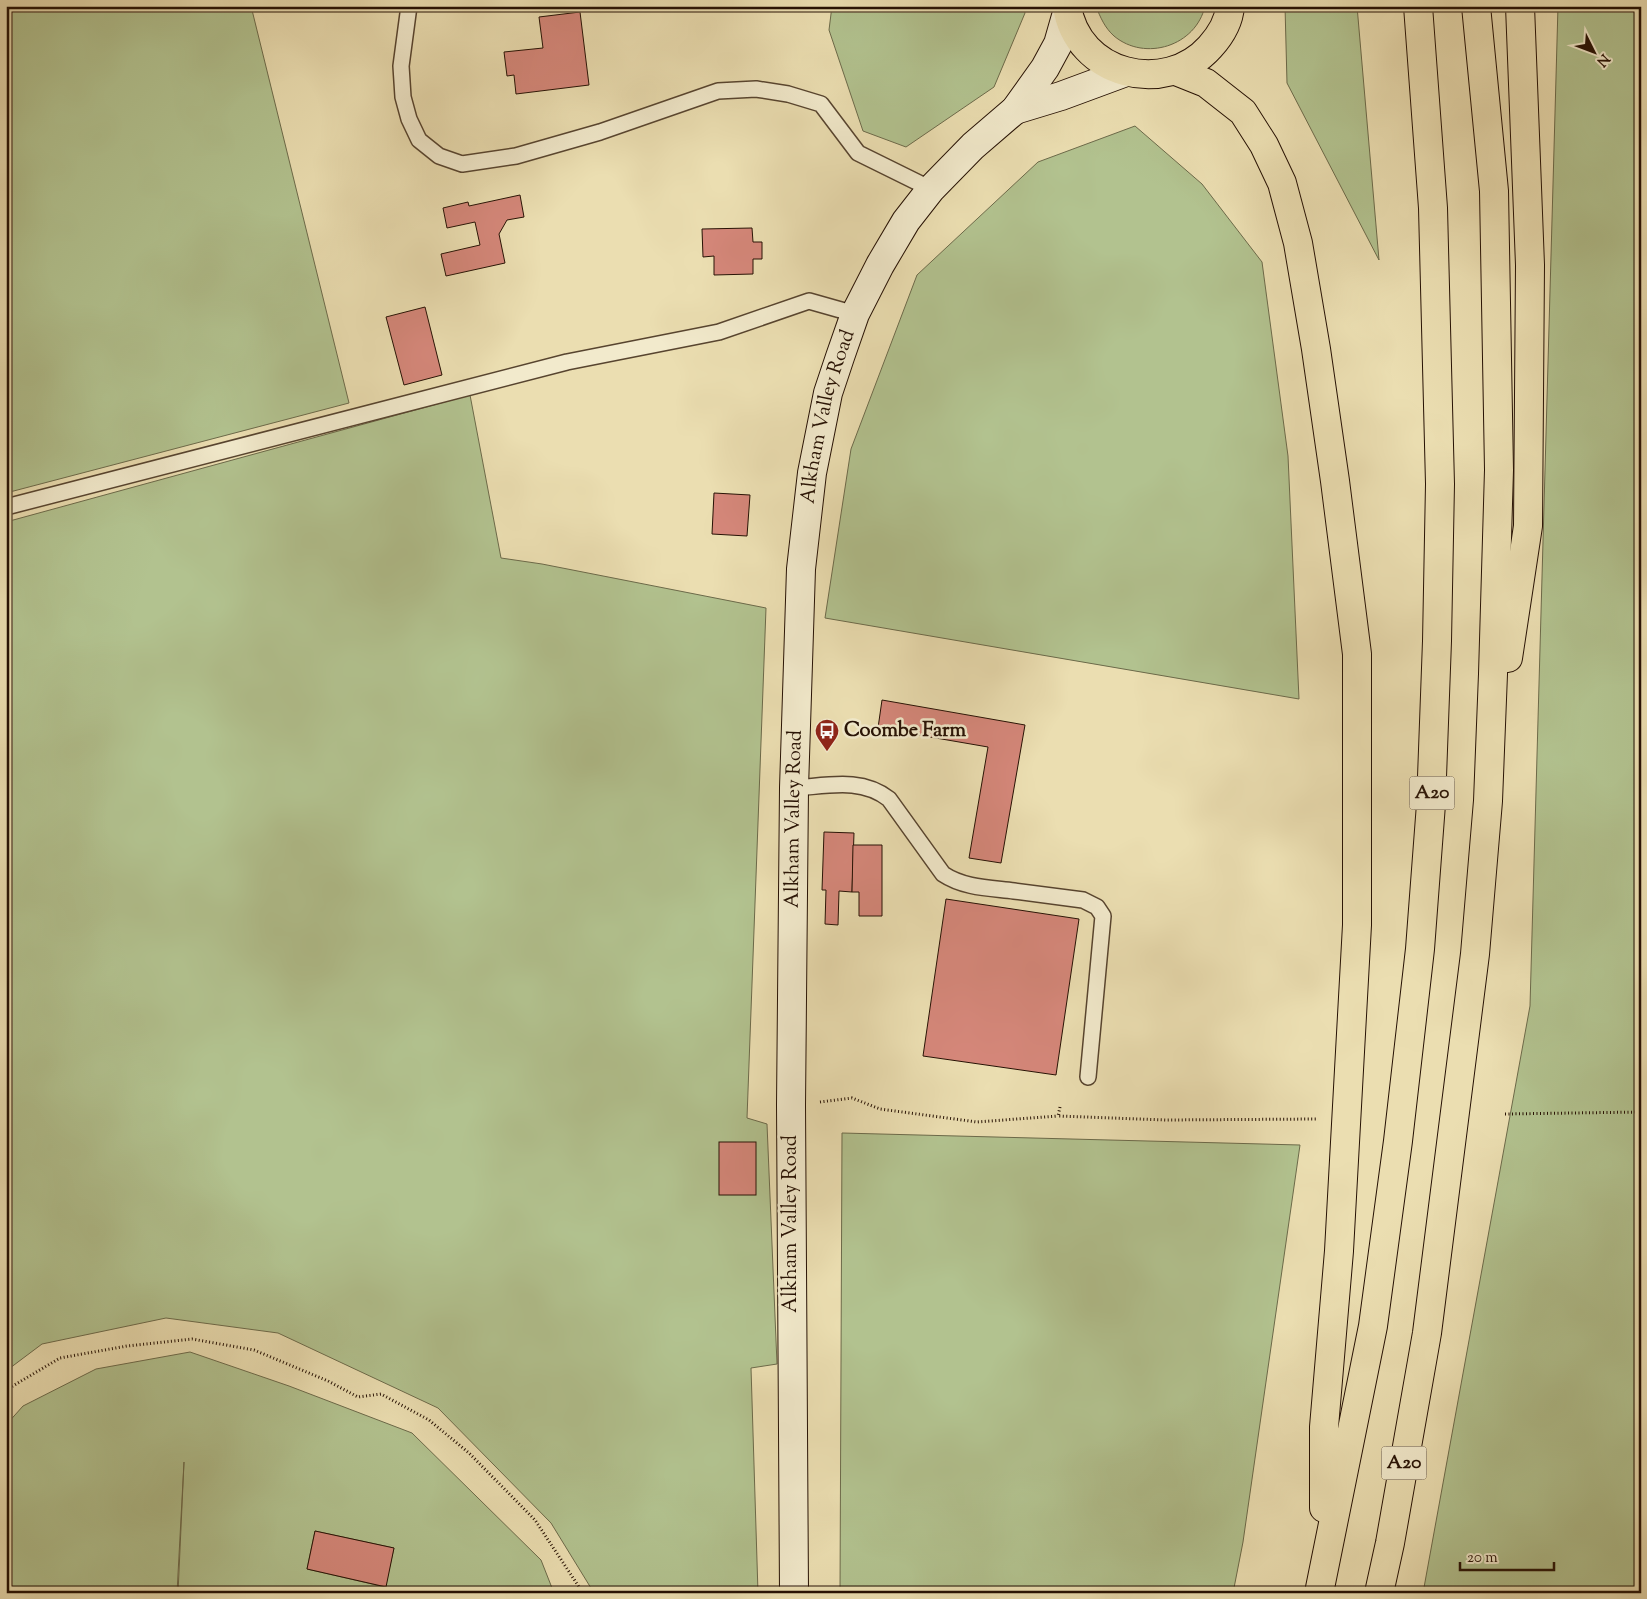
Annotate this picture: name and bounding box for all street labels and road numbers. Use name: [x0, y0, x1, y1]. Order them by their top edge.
street label: Alkham Valley Road: [794, 326, 863, 505]
street label: Alkham Valley Road: [778, 729, 810, 908]
road number: A20: [1410, 776, 1454, 810]
street label: Alkham Valley Road: [777, 1135, 806, 1313]
road number: A20: [1382, 1446, 1426, 1480]

